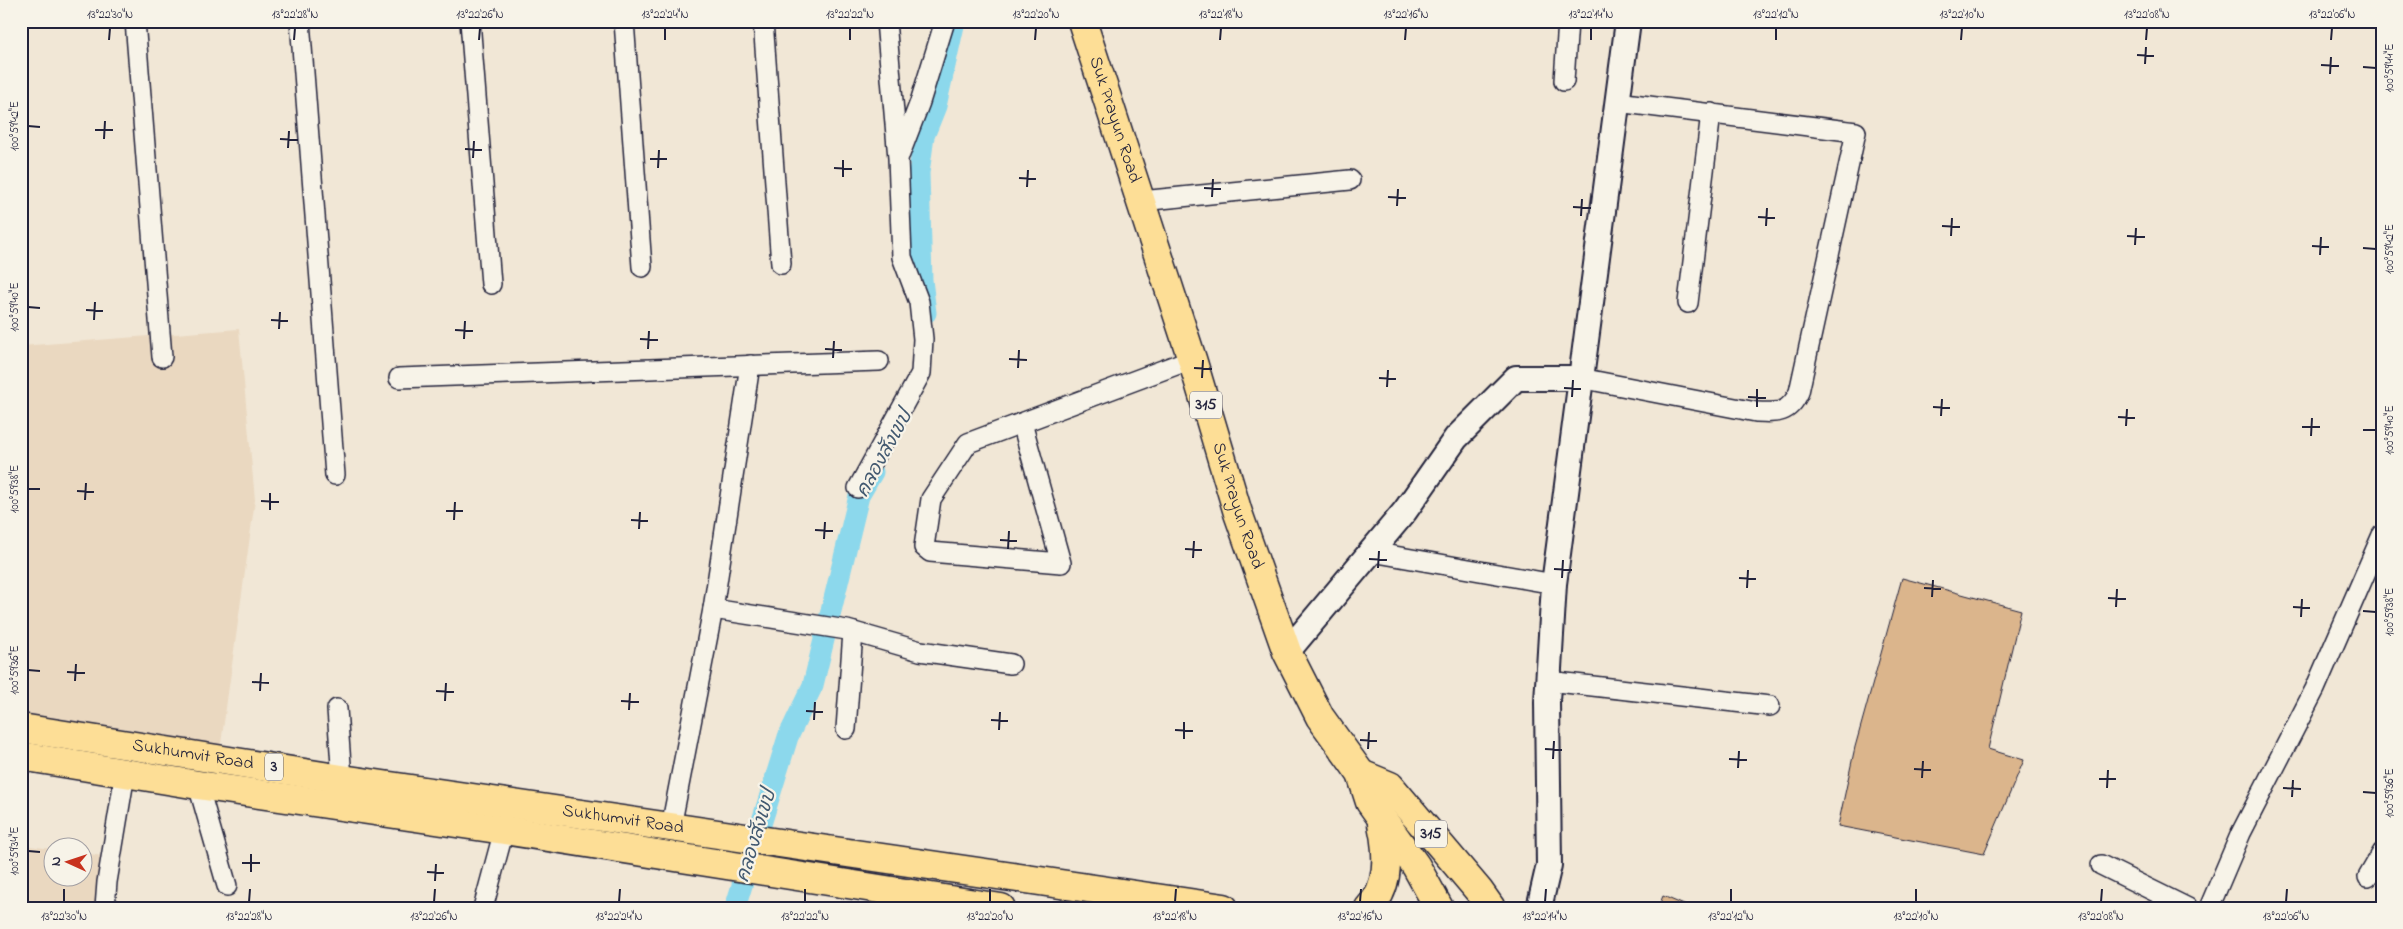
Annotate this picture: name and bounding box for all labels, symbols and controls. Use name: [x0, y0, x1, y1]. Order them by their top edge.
text: 13°22'30"N: [87, 6, 133, 24]
text: 13°22'28"N: [272, 6, 318, 24]
text: 13°22'26"N: [456, 6, 504, 24]
text: 13°22'24"N: [642, 6, 689, 24]
text: 13°22'22"N: [826, 6, 874, 24]
text: 13°22'20"N: [1012, 6, 1060, 24]
text: 13°22'18"N: [1199, 6, 1243, 24]
text: 13°22'16"N: [1383, 6, 1429, 24]
text: 13°22'14"N: [1569, 6, 1613, 24]
text: 13°22'12"N: [1753, 6, 1799, 24]
text: 13°22'10"N: [1939, 6, 1985, 24]
text: 13°22'08"N: [2124, 6, 2170, 24]
text: 13°22'06"N: [2309, 6, 2355, 24]
text: 100°59'44"E: [2381, 43, 2399, 93]
street label: Suk Prayun Road: [1081, 53, 1147, 187]
text: 100°59'42"E: [6, 101, 24, 151]
text: 100°59'42"E: [2381, 224, 2399, 274]
text: 100°59'40"E: [6, 282, 24, 332]
road number: 315: [1190, 392, 1222, 418]
water label: คลองสังเขป: [850, 403, 921, 502]
text: 100°59'40"E: [2381, 405, 2399, 455]
street label: Suk Prayun Road: [1205, 439, 1270, 573]
text: 100°59'38"E: [6, 465, 24, 513]
text: 100°59'38"E: [2381, 588, 2399, 636]
text: 100°59'36"E: [6, 645, 24, 695]
street label: Sukhumvit Road: [130, 733, 255, 778]
road number: 3: [265, 754, 283, 780]
text: 100°59'36"E: [2381, 768, 2399, 818]
water label: คลองสังเขป: [730, 784, 785, 886]
street label: Sukhumvit Road: [561, 798, 685, 842]
road number: 315: [1415, 821, 1447, 848]
text: 100°59'34"E: [6, 826, 24, 876]
north arrow: [42, 836, 92, 886]
text: N: [46, 856, 67, 867]
text: 13°22'30"N: [41, 908, 87, 926]
text: 13°22'28"N: [226, 908, 272, 926]
text: 13°22'26"N: [410, 908, 458, 926]
text: 13°22'24"N: [596, 908, 643, 926]
text: 13°22'22"N: [781, 908, 829, 926]
text: 13°22'20"N: [966, 908, 1014, 926]
text: 13°22'18"N: [1153, 908, 1197, 926]
text: 13°22'16"N: [1337, 908, 1383, 926]
text: 13°22'14"N: [1523, 908, 1567, 926]
text: 13°22'12"N: [1708, 908, 1754, 926]
text: 13°22'10"N: [1893, 908, 1939, 926]
text: 13°22'08"N: [2078, 908, 2124, 926]
text: 13°22'06"N: [2263, 908, 2309, 926]

